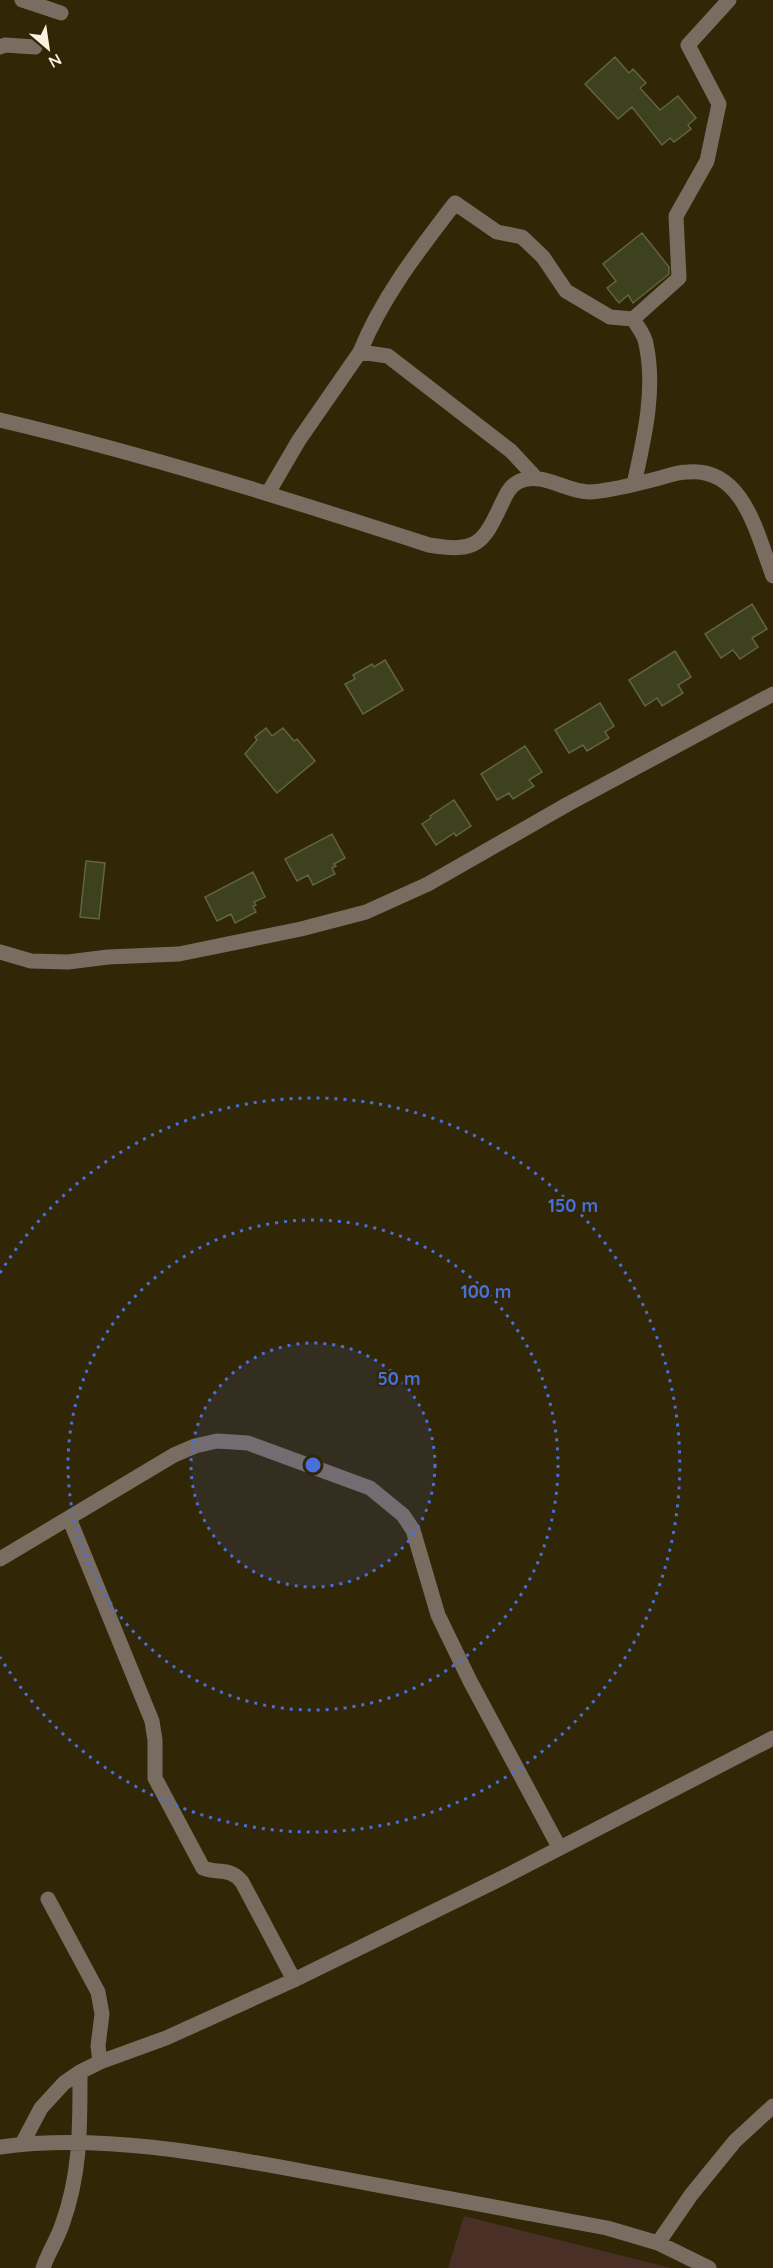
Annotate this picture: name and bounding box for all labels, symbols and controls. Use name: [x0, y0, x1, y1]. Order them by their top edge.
north arrow: [18, 18, 78, 78]
text: N: [45, 50, 65, 73]
text: 150 m: [548, 1194, 598, 1217]
text: 100 m: [461, 1280, 511, 1303]
text: 50 m: [377, 1367, 421, 1390]
centre of rings: [303, 1455, 323, 1475]

